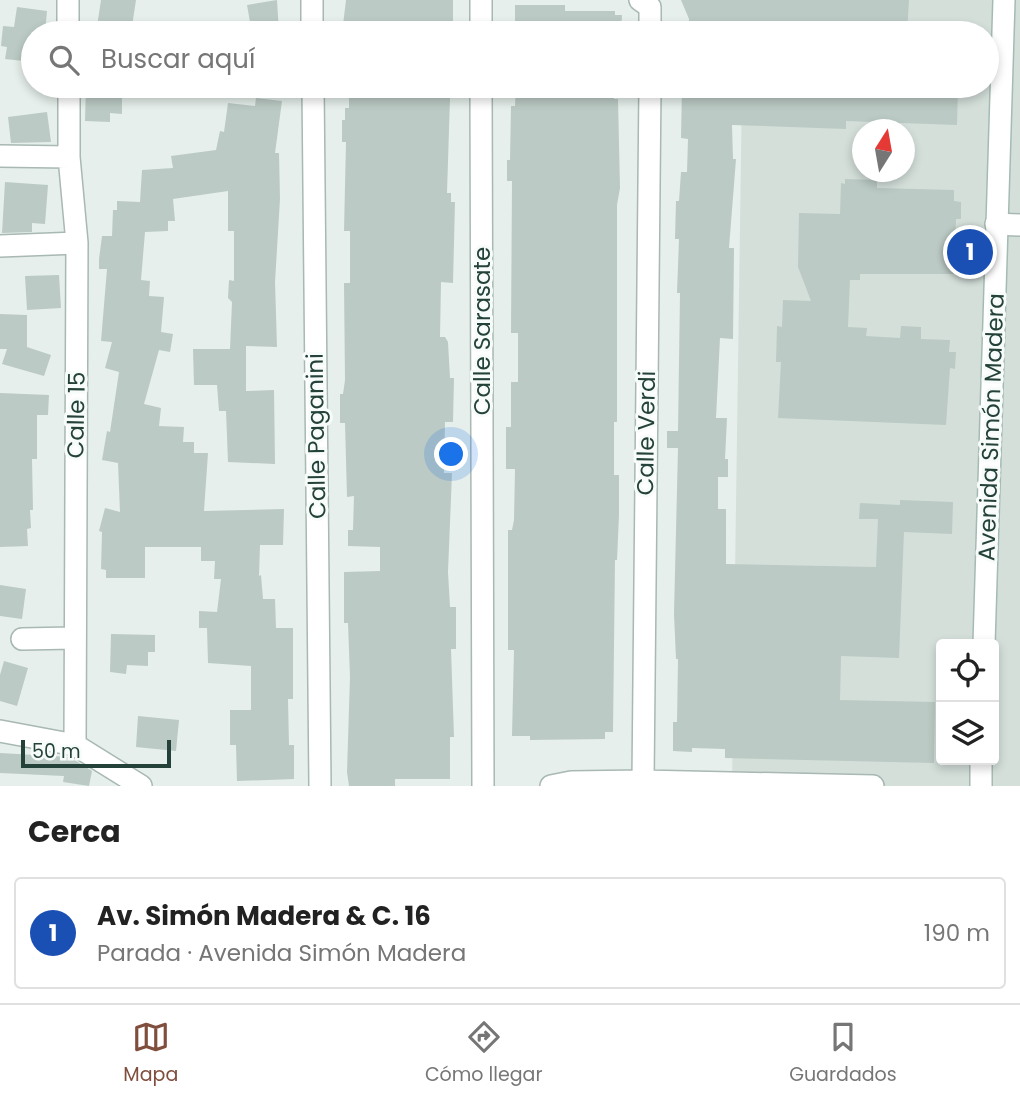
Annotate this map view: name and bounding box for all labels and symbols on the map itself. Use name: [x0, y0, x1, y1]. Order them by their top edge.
north arrow: [852, 119, 915, 182]
pin: 1: [947, 226, 993, 278]
street label: Calle Sarasate: [466, 247, 498, 415]
street label: Avenida Simón Madera: [970, 293, 1012, 561]
street label: Calle Paganini: [299, 353, 333, 519]
street label: Calle Verdi: [629, 370, 663, 496]
street label: Calle 15: [59, 371, 93, 459]
your location: [434, 437, 468, 471]
scale bar: [21, 737, 172, 769]

